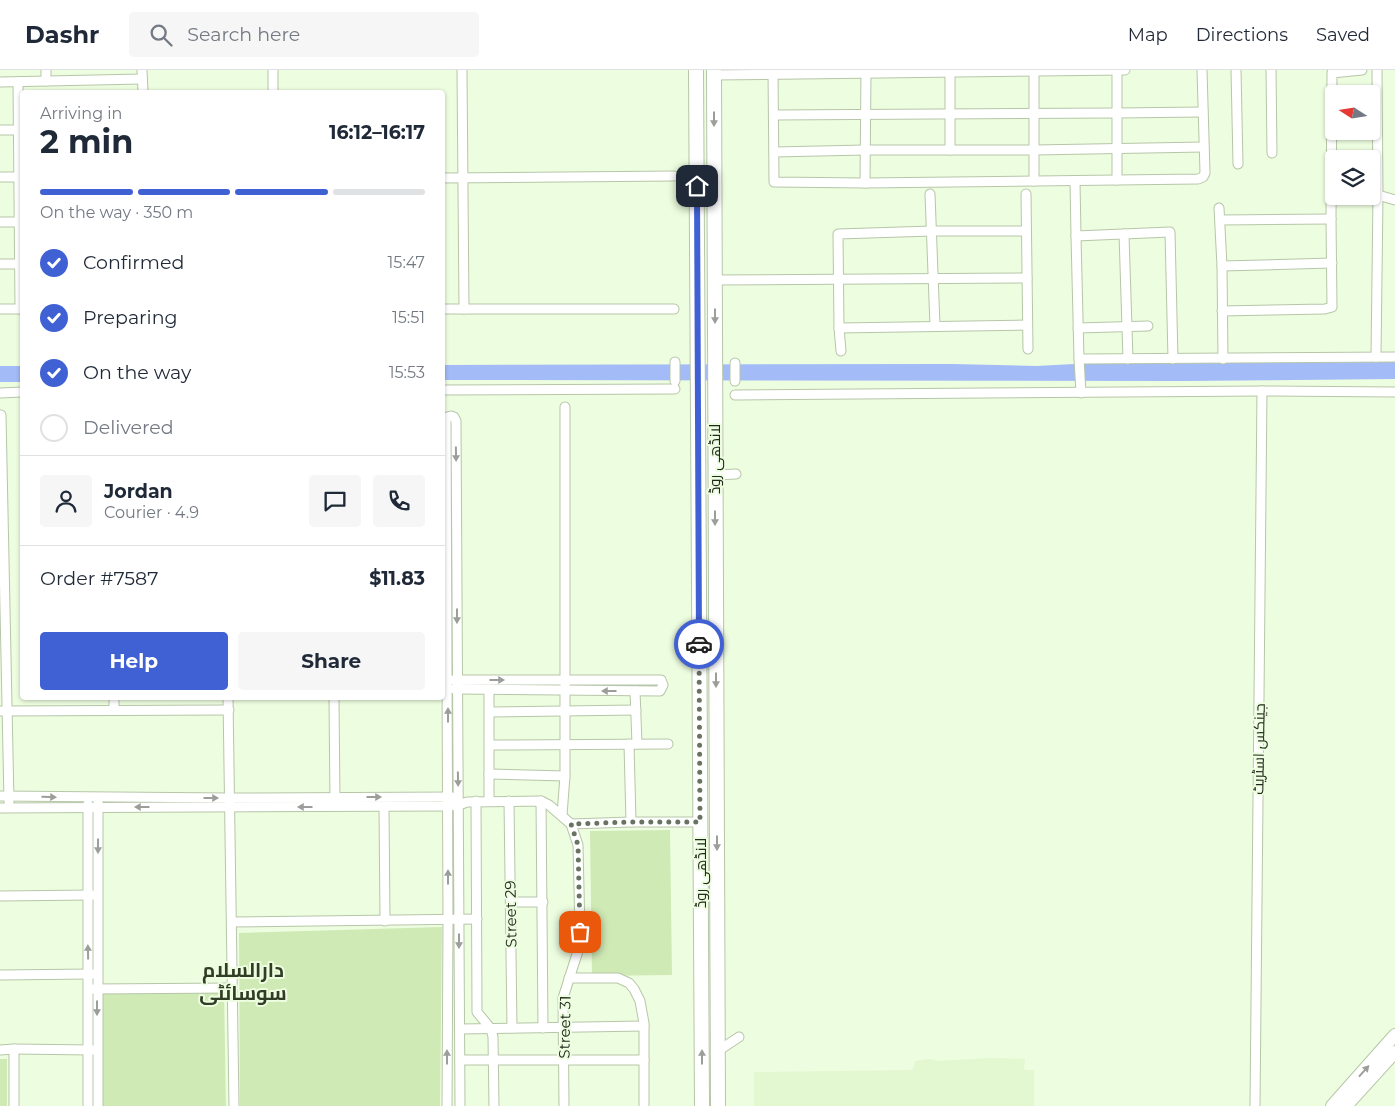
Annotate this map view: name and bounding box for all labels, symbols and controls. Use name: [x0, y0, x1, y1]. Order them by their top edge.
search box: [129, 12, 479, 57]
text: Dashr: [25, 20, 99, 49]
icon: search: [147, 21, 175, 49]
text: Search here: [187, 23, 300, 46]
text: Map: [1128, 24, 1168, 46]
text: Directions: [1196, 24, 1288, 46]
text: Saved: [1316, 24, 1370, 46]
north arrow: [1325, 85, 1380, 140]
map controls: [1325, 85, 1380, 205]
text: Arriving in: [40, 104, 122, 123]
one-way arrow: [710, 111, 718, 127]
text: 16:12–16:17: [329, 121, 425, 144]
text: 2 min: [40, 122, 133, 161]
button: layers: [1325, 150, 1380, 205]
pin: [676, 165, 718, 207]
icon: home: [683, 172, 711, 200]
text: On the way · 350 m: [40, 203, 193, 222]
icon: check: [40, 249, 68, 277]
text: Confirmed: [83, 251, 184, 274]
text: 15:47: [388, 253, 425, 272]
icon: check: [40, 304, 68, 332]
text: Preparing: [83, 306, 178, 329]
text: 15:51: [392, 308, 425, 327]
one-way arrow: [711, 308, 719, 324]
icon: check: [40, 359, 68, 387]
text: On the way: [83, 361, 191, 384]
text: 15:53: [389, 363, 425, 382]
text: Delivered: [83, 416, 174, 439]
street label: لانڈھی روڈ: [705, 424, 725, 494]
one-way arrow: [452, 446, 460, 462]
button: person: [40, 475, 92, 527]
button: chat: [309, 475, 361, 527]
button: phone: [373, 475, 425, 527]
text: Jordan: [104, 480, 173, 503]
text: Courier · 4.9: [104, 503, 199, 522]
one-way arrow: [711, 510, 719, 526]
text: Order #7587: [40, 567, 158, 590]
text: $11.83: [369, 567, 425, 590]
one-way arrow: [453, 609, 461, 625]
courier: [674, 619, 724, 669]
icon: car: [685, 630, 713, 658]
button: Help: [40, 632, 228, 690]
button: Share: [238, 632, 425, 690]
one-way arrow: [712, 673, 720, 689]
one-way arrow: [489, 676, 505, 684]
one-way arrow: [600, 687, 616, 695]
street label: جینکس اسٹریٹ: [1248, 703, 1270, 795]
one-way arrow: [444, 707, 452, 723]
one-way arrow: [454, 771, 462, 787]
one-way arrow: [41, 793, 57, 801]
one-way arrow: [366, 793, 382, 801]
one-way arrow: [203, 794, 219, 802]
one-way arrow: [134, 803, 150, 811]
one-way arrow: [297, 803, 313, 811]
one-way arrow: [713, 835, 721, 851]
one-way arrow: [94, 838, 102, 854]
street label: لانڈھی روڈ: [691, 838, 711, 908]
one-way arrow: [444, 869, 452, 885]
street label: Street 29: [500, 880, 521, 948]
pin: [559, 911, 601, 953]
icon: bag: [566, 918, 594, 946]
one-way arrow: [455, 934, 463, 950]
one-way arrow: [84, 944, 92, 960]
district label: دارالسلام سوسائٹی: [199, 958, 287, 1005]
street label: Street 31: [554, 995, 575, 1059]
one-way arrow: [93, 1000, 101, 1016]
one-way arrow: [443, 1049, 451, 1065]
one-way arrow: [698, 1049, 706, 1065]
one-way arrow: [1358, 1064, 1369, 1077]

